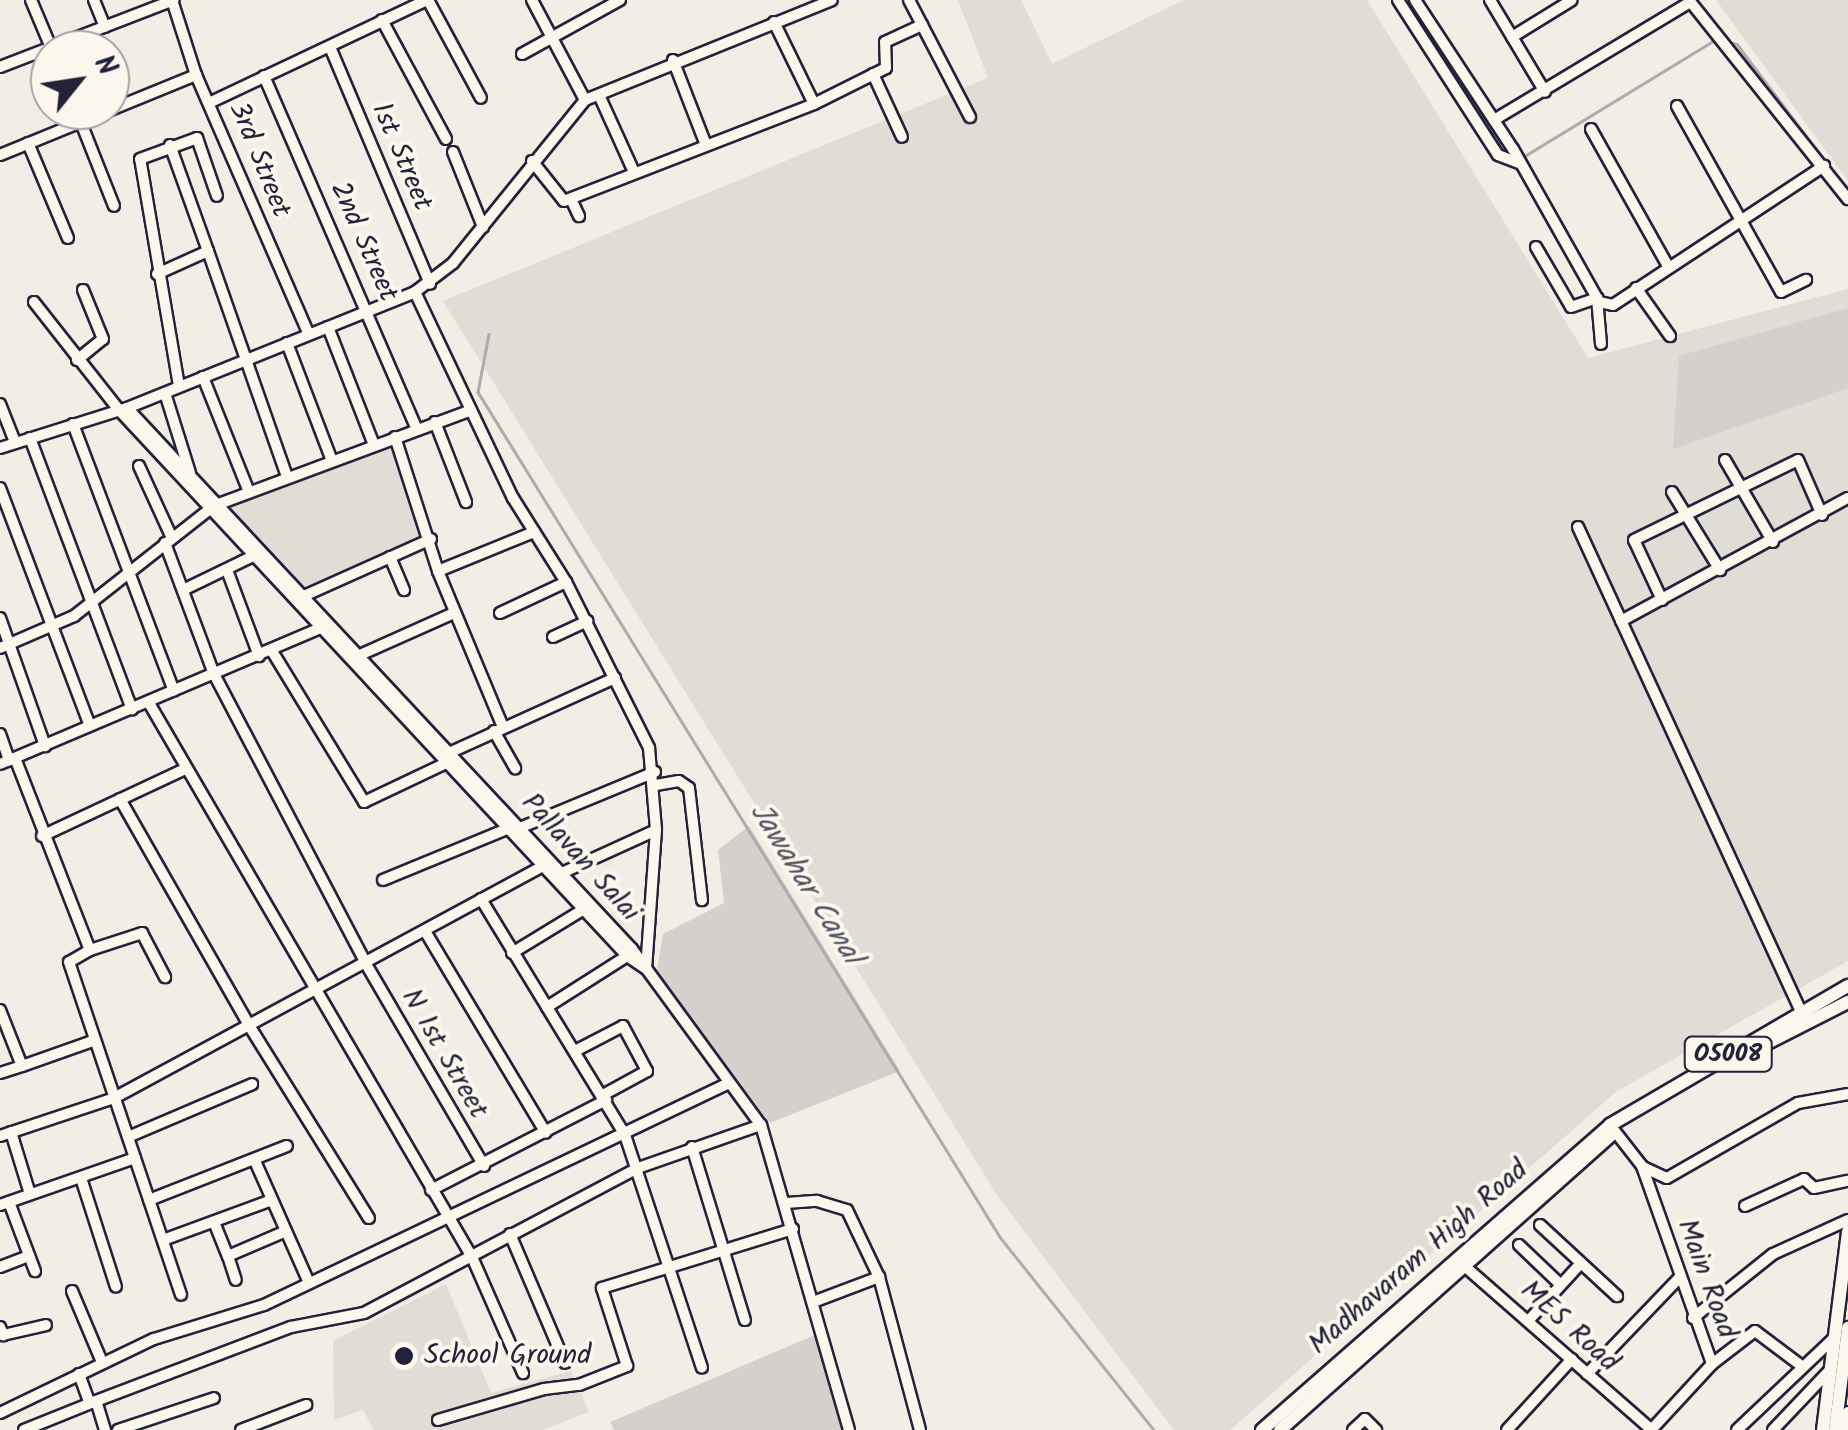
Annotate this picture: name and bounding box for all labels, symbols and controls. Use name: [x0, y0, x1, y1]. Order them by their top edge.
north arrow: [30, 30, 130, 130]
text: N: [81, 47, 129, 85]
street label: 3rd Street: [221, 97, 297, 223]
street label: 1st Street: [363, 98, 439, 216]
street label: 2nd Street: [322, 177, 404, 307]
street label: Pallavan Salai: [514, 787, 646, 929]
water label: Jawahar Canal: [741, 796, 869, 972]
street label: N 1st Street: [393, 983, 495, 1125]
road number: O5008: [1683, 1034, 1773, 1074]
street label: Madhavaram High Road: [1303, 1154, 1535, 1362]
street label: Main Road: [1669, 1215, 1743, 1343]
street label: MES Road: [1513, 1274, 1625, 1380]
place label: School Ground: [424, 1339, 591, 1373]
marker: School Ground: [393, 1345, 415, 1367]

